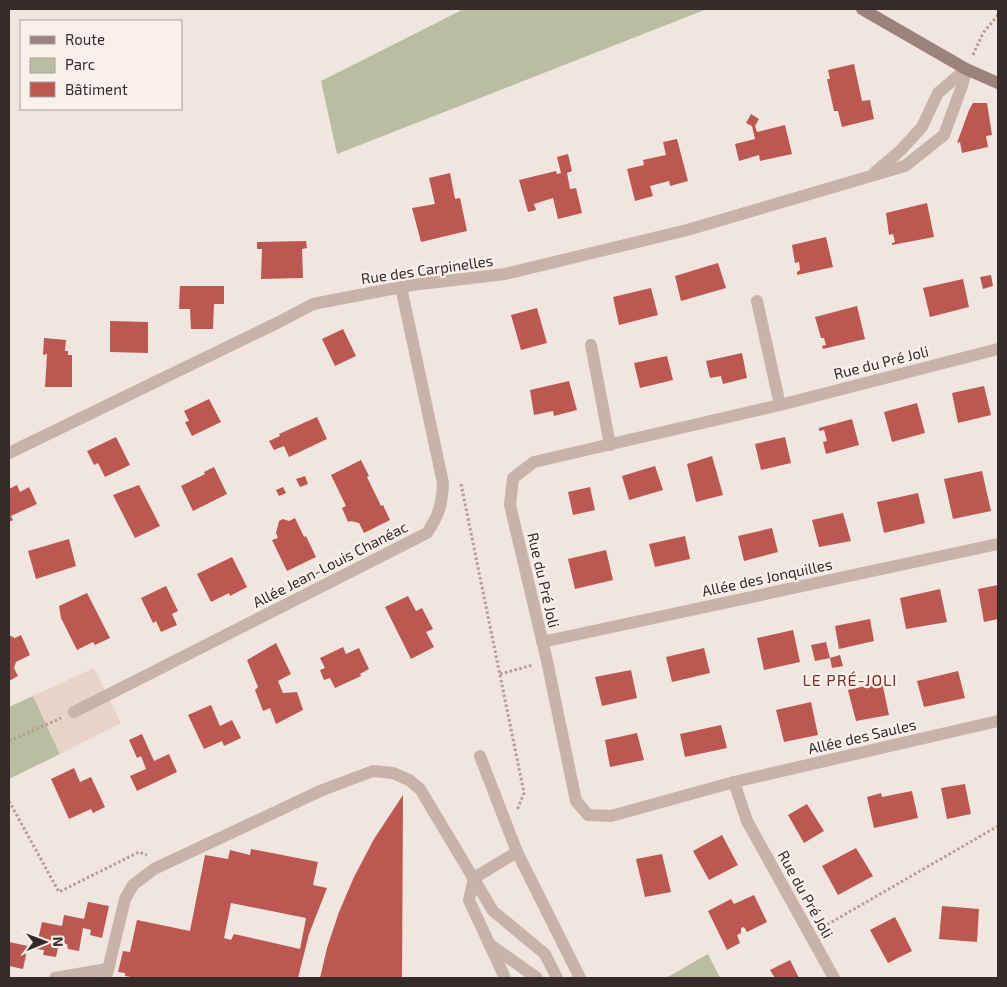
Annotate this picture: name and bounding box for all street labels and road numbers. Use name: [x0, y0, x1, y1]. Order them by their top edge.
street label: Rue des Carpinelles: [360, 251, 494, 287]
street label: Rue du Pré Joli: [832, 342, 930, 382]
street label: Allée Jean-Louis Chanéac: [250, 517, 410, 611]
street label: Rue du Pré Joli: [524, 531, 564, 629]
street label: Allée des Jonquilles: [700, 554, 834, 600]
street label: Allée des Saules: [806, 715, 918, 757]
street label: Rue du Pré Joli: [775, 847, 837, 941]

